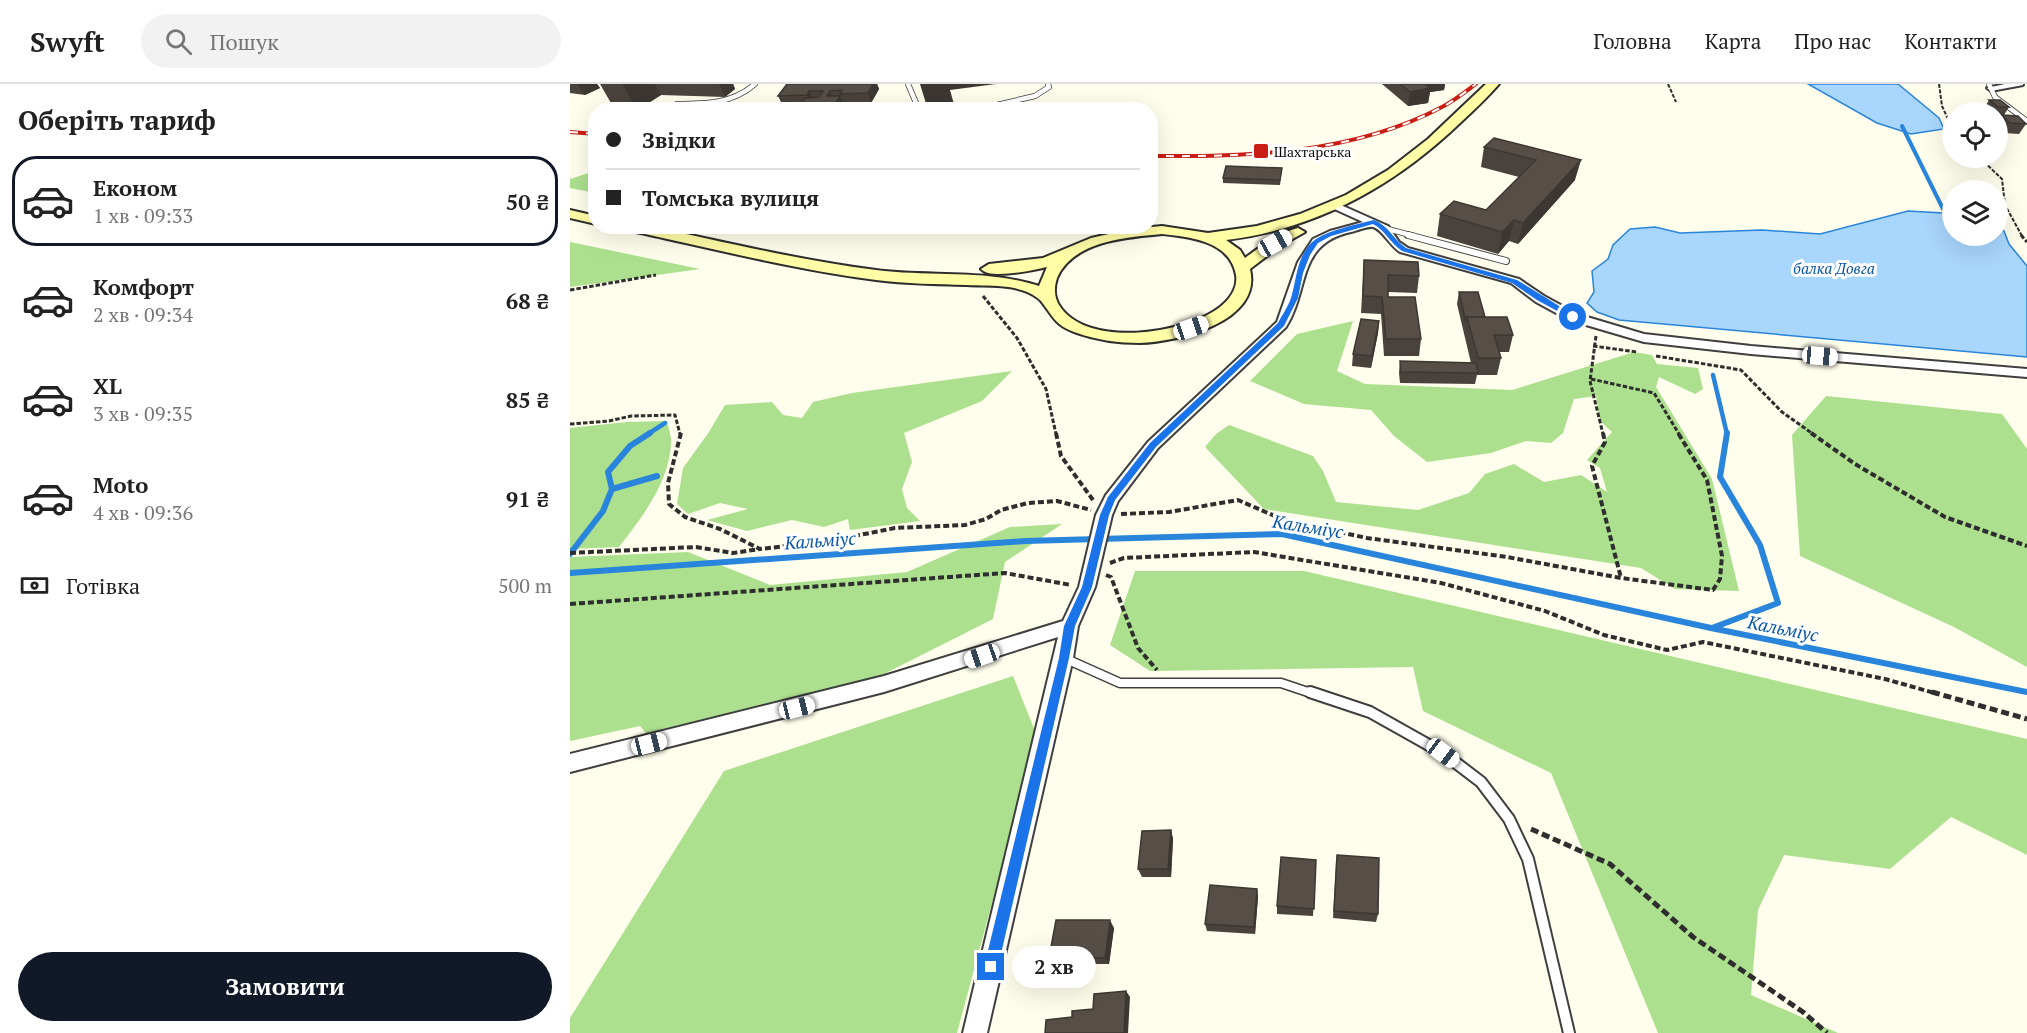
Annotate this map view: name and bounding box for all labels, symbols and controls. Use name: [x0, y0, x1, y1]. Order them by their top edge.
search box: [141, 14, 561, 68]
text: Swyft: [30, 23, 105, 60]
icon: search: [162, 25, 195, 58]
text: Пошук: [210, 27, 279, 56]
text: Головна: [1593, 27, 1672, 55]
text: Карта: [1705, 27, 1761, 55]
text: Про нас: [1794, 27, 1871, 55]
text: Контакти: [1904, 27, 1997, 55]
text: Оберіть тариф: [18, 102, 216, 138]
map controls: [1942, 102, 2008, 246]
button: locate: [1942, 102, 2008, 168]
text: Звідки: [642, 125, 716, 154]
marker: Шахтарська: [1252, 142, 1270, 160]
place label: Шахтарська: [1274, 142, 1351, 161]
text: Економ: [93, 173, 177, 202]
icon: car: [21, 174, 75, 228]
button: layers: [1942, 180, 2008, 246]
text: Томська вулиця: [642, 183, 819, 212]
text: 50 ₴: [506, 187, 549, 216]
text: 1 хв · 09:33: [93, 202, 193, 229]
car: [1255, 226, 1295, 260]
water label: балка Довга: [1793, 258, 1875, 278]
text: Комфорт: [93, 272, 194, 301]
icon: car: [21, 273, 75, 327]
text: 68 ₴: [506, 286, 549, 315]
text: 2 хв · 09:34: [93, 301, 193, 328]
route start: [1559, 303, 1586, 330]
car: [1171, 314, 1211, 342]
car: [1801, 345, 1839, 367]
text: XL: [93, 371, 122, 400]
icon: car: [21, 372, 75, 426]
text: 85 ₴: [506, 385, 549, 414]
text: 3 хв · 09:35: [93, 400, 193, 427]
text: Moto: [93, 470, 148, 499]
icon: car: [21, 471, 75, 525]
text: 91 ₴: [506, 484, 549, 513]
text: 4 хв · 09:36: [93, 499, 193, 526]
water label: Кальміус: [1270, 508, 1345, 543]
water label: Кальміус: [783, 526, 857, 555]
icon: cash: [18, 569, 51, 602]
text: Готівка: [66, 571, 140, 600]
text: 500 m: [498, 572, 552, 599]
water label: Кальміус: [1745, 609, 1821, 647]
car: [962, 642, 1002, 670]
car: [777, 695, 817, 721]
car: [629, 731, 669, 757]
car: [1423, 735, 1463, 771]
callout: 2 хв: [1012, 946, 1096, 988]
button: Замовити: [18, 952, 552, 1021]
route end: [977, 953, 1004, 980]
text: 2 хв: [1034, 953, 1074, 980]

